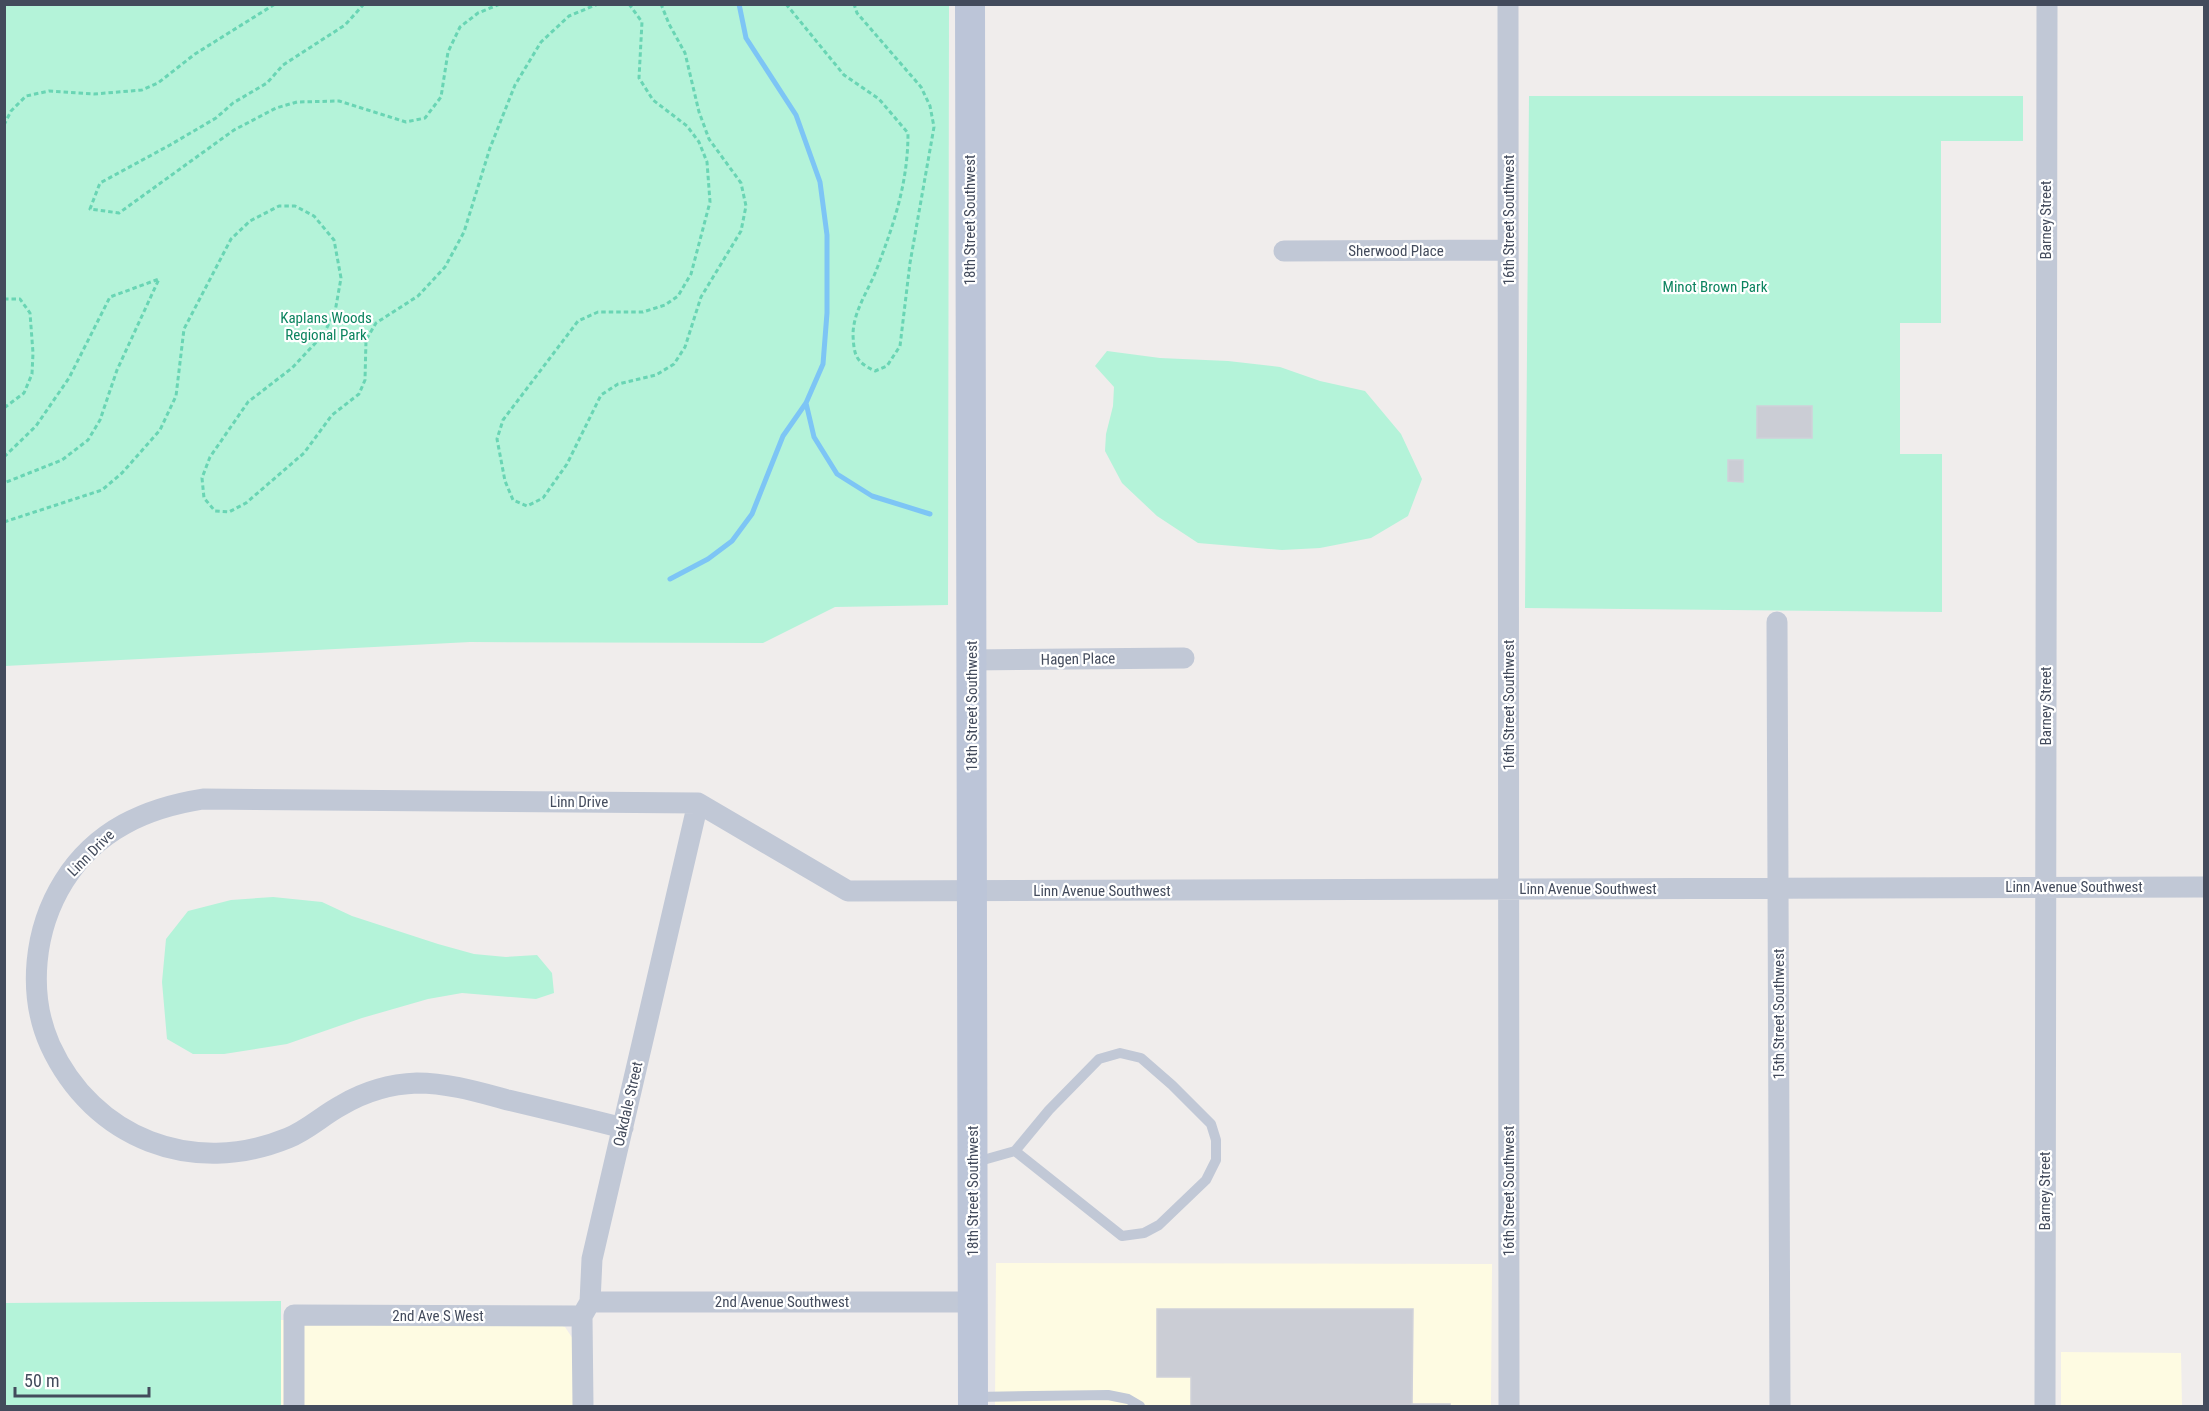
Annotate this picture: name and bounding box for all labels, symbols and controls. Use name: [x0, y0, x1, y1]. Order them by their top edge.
street label: 18th Street Southwest: [961, 155, 979, 285]
street label: 16th Street Southwest: [1500, 155, 1518, 285]
street label: Barney Street: [2037, 181, 2055, 259]
street label: Sherwood Place: [1348, 242, 1444, 260]
park label: Minot Brown Park: [1663, 278, 1768, 296]
park label: Kaplans Woods Regional Park: [280, 309, 372, 344]
street label: 16th Street Southwest: [1500, 640, 1518, 770]
street label: 18th Street Southwest: [963, 641, 981, 771]
street label: Hagen Place: [1041, 649, 1115, 669]
street label: Barney Street: [2037, 667, 2055, 745]
street label: Linn Drive: [550, 793, 608, 811]
street label: Linn Drive: [64, 826, 118, 880]
street label: Linn Avenue Southwest: [2005, 878, 2143, 896]
street label: Linn Avenue Southwest: [1519, 880, 1657, 898]
street label: Linn Avenue Southwest: [1033, 882, 1171, 900]
street label: 15th Street Southwest: [1770, 949, 1788, 1079]
street label: Oakdale Street: [609, 1060, 647, 1148]
street label: 18th Street Southwest: [964, 1126, 982, 1256]
street label: 16th Street Southwest: [1500, 1126, 1518, 1256]
street label: Barney Street: [2036, 1152, 2054, 1230]
street label: 2nd Avenue Southwest: [715, 1293, 849, 1311]
street label: 2nd Ave S West: [392, 1307, 484, 1325]
scale bar: [15, 1360, 148, 1398]
text: 50 m: [24, 1370, 59, 1391]

